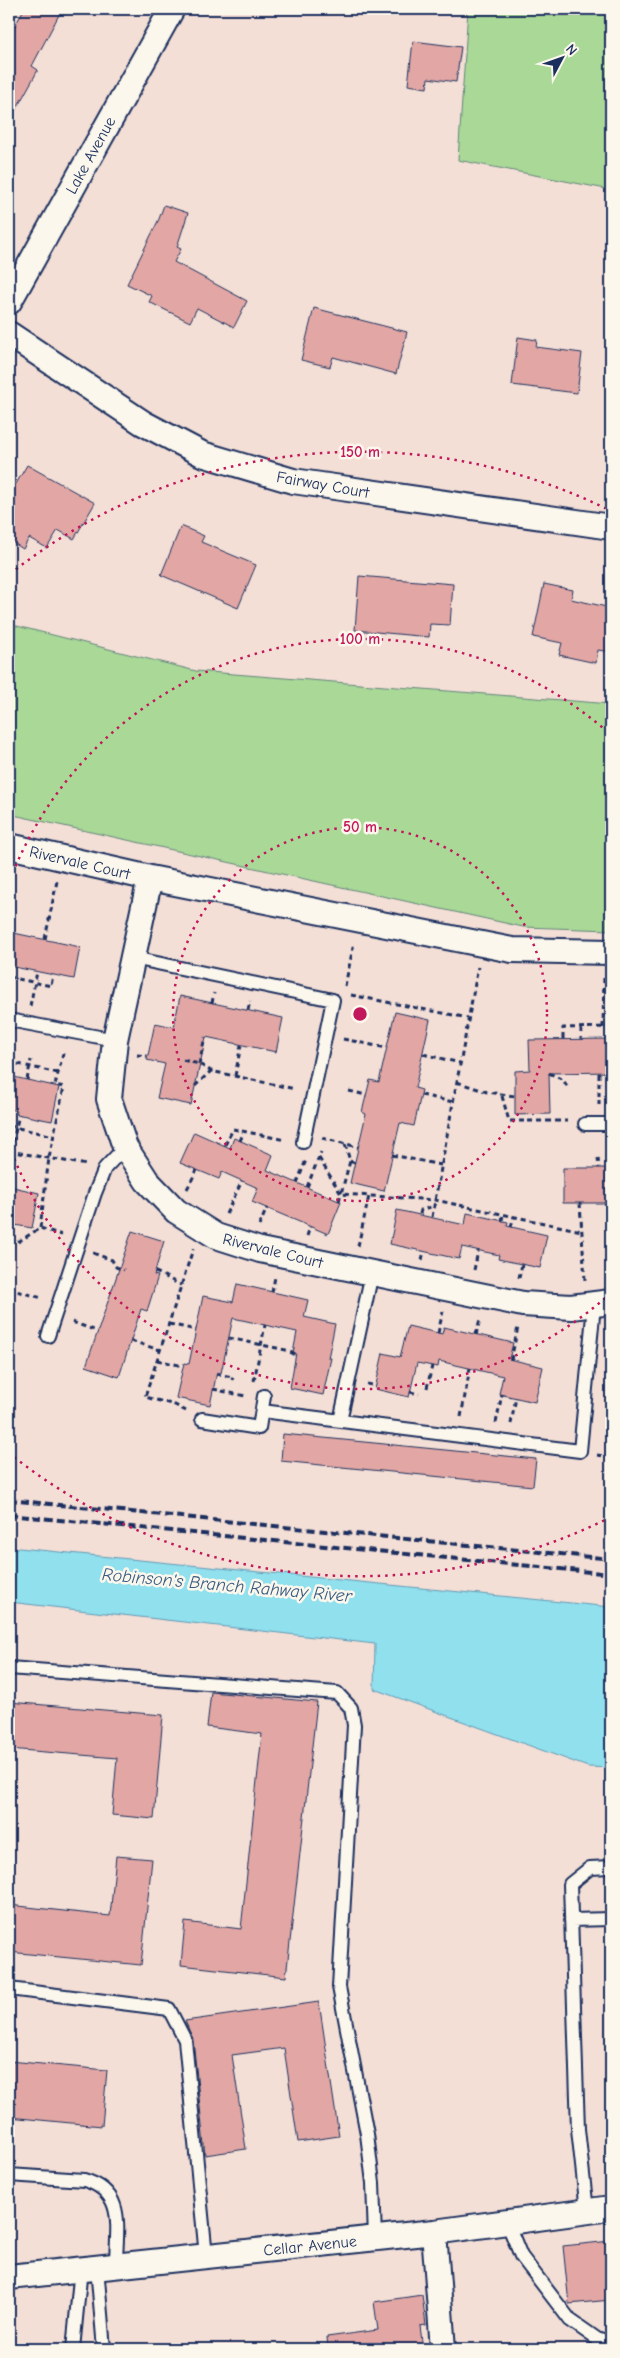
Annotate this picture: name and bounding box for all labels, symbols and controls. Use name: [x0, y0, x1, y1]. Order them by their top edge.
north arrow: [538, 32, 588, 82]
text: N: [562, 41, 581, 59]
street label: Lake Avenue: [62, 114, 119, 197]
text: 150 m: [340, 443, 380, 461]
street label: Fairway Court: [275, 468, 371, 502]
text: 100 m: [340, 630, 380, 648]
text: 50 m: [343, 818, 377, 836]
street label: Rivervale Court: [28, 843, 132, 883]
centre of rings: [351, 1005, 369, 1023]
street label: Rivervale Court: [221, 1230, 325, 1272]
water label: Robinson's Branch Rahway River: [101, 1564, 354, 1607]
street label: Cellar Avenue: [263, 2232, 358, 2260]

